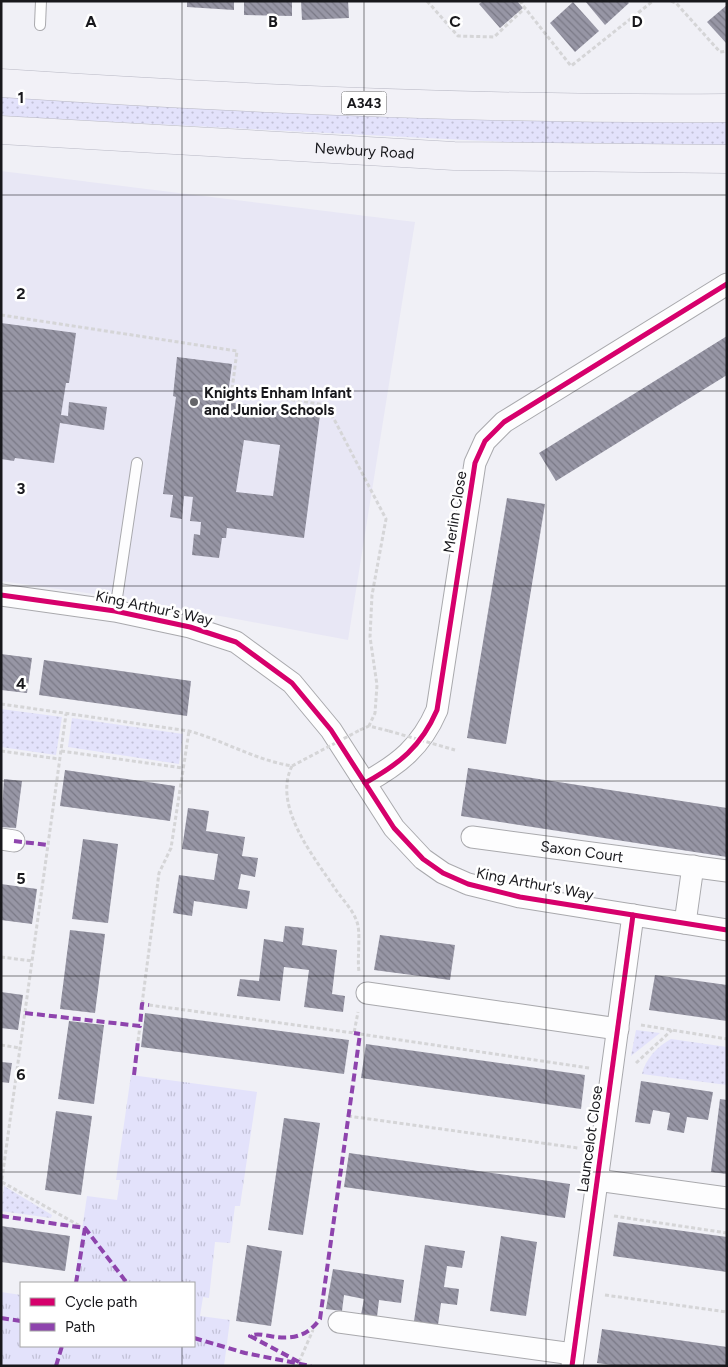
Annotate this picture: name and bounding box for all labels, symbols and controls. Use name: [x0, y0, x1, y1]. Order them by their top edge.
text: A: [85, 12, 97, 31]
text: B: [268, 12, 278, 31]
text: C: [449, 12, 461, 31]
text: D: [631, 12, 643, 31]
text: 1: [18, 88, 24, 107]
road number: A343: [342, 92, 386, 115]
street label: Newbury Road: [314, 139, 415, 163]
text: 2: [16, 284, 26, 303]
place label: Knights Enham Infant and Junior Schools: [204, 384, 352, 419]
marker: Knights Enham Infant and Junior Schools: [188, 396, 200, 408]
street label: Merlin Close: [440, 470, 470, 554]
text: 3: [17, 479, 26, 498]
street label: King Arthur's Way: [94, 587, 214, 629]
text: 4: [16, 674, 26, 693]
street label: Saxon Court: [540, 837, 625, 866]
street label: King Arthur's Way: [475, 864, 595, 904]
text: 5: [16, 869, 26, 888]
text: 6: [16, 1065, 26, 1084]
street label: Launcelot Close: [574, 1084, 606, 1194]
legend: [20, 1282, 195, 1347]
text: Cycle path: [65, 1293, 137, 1311]
text: Path: [65, 1318, 95, 1336]

